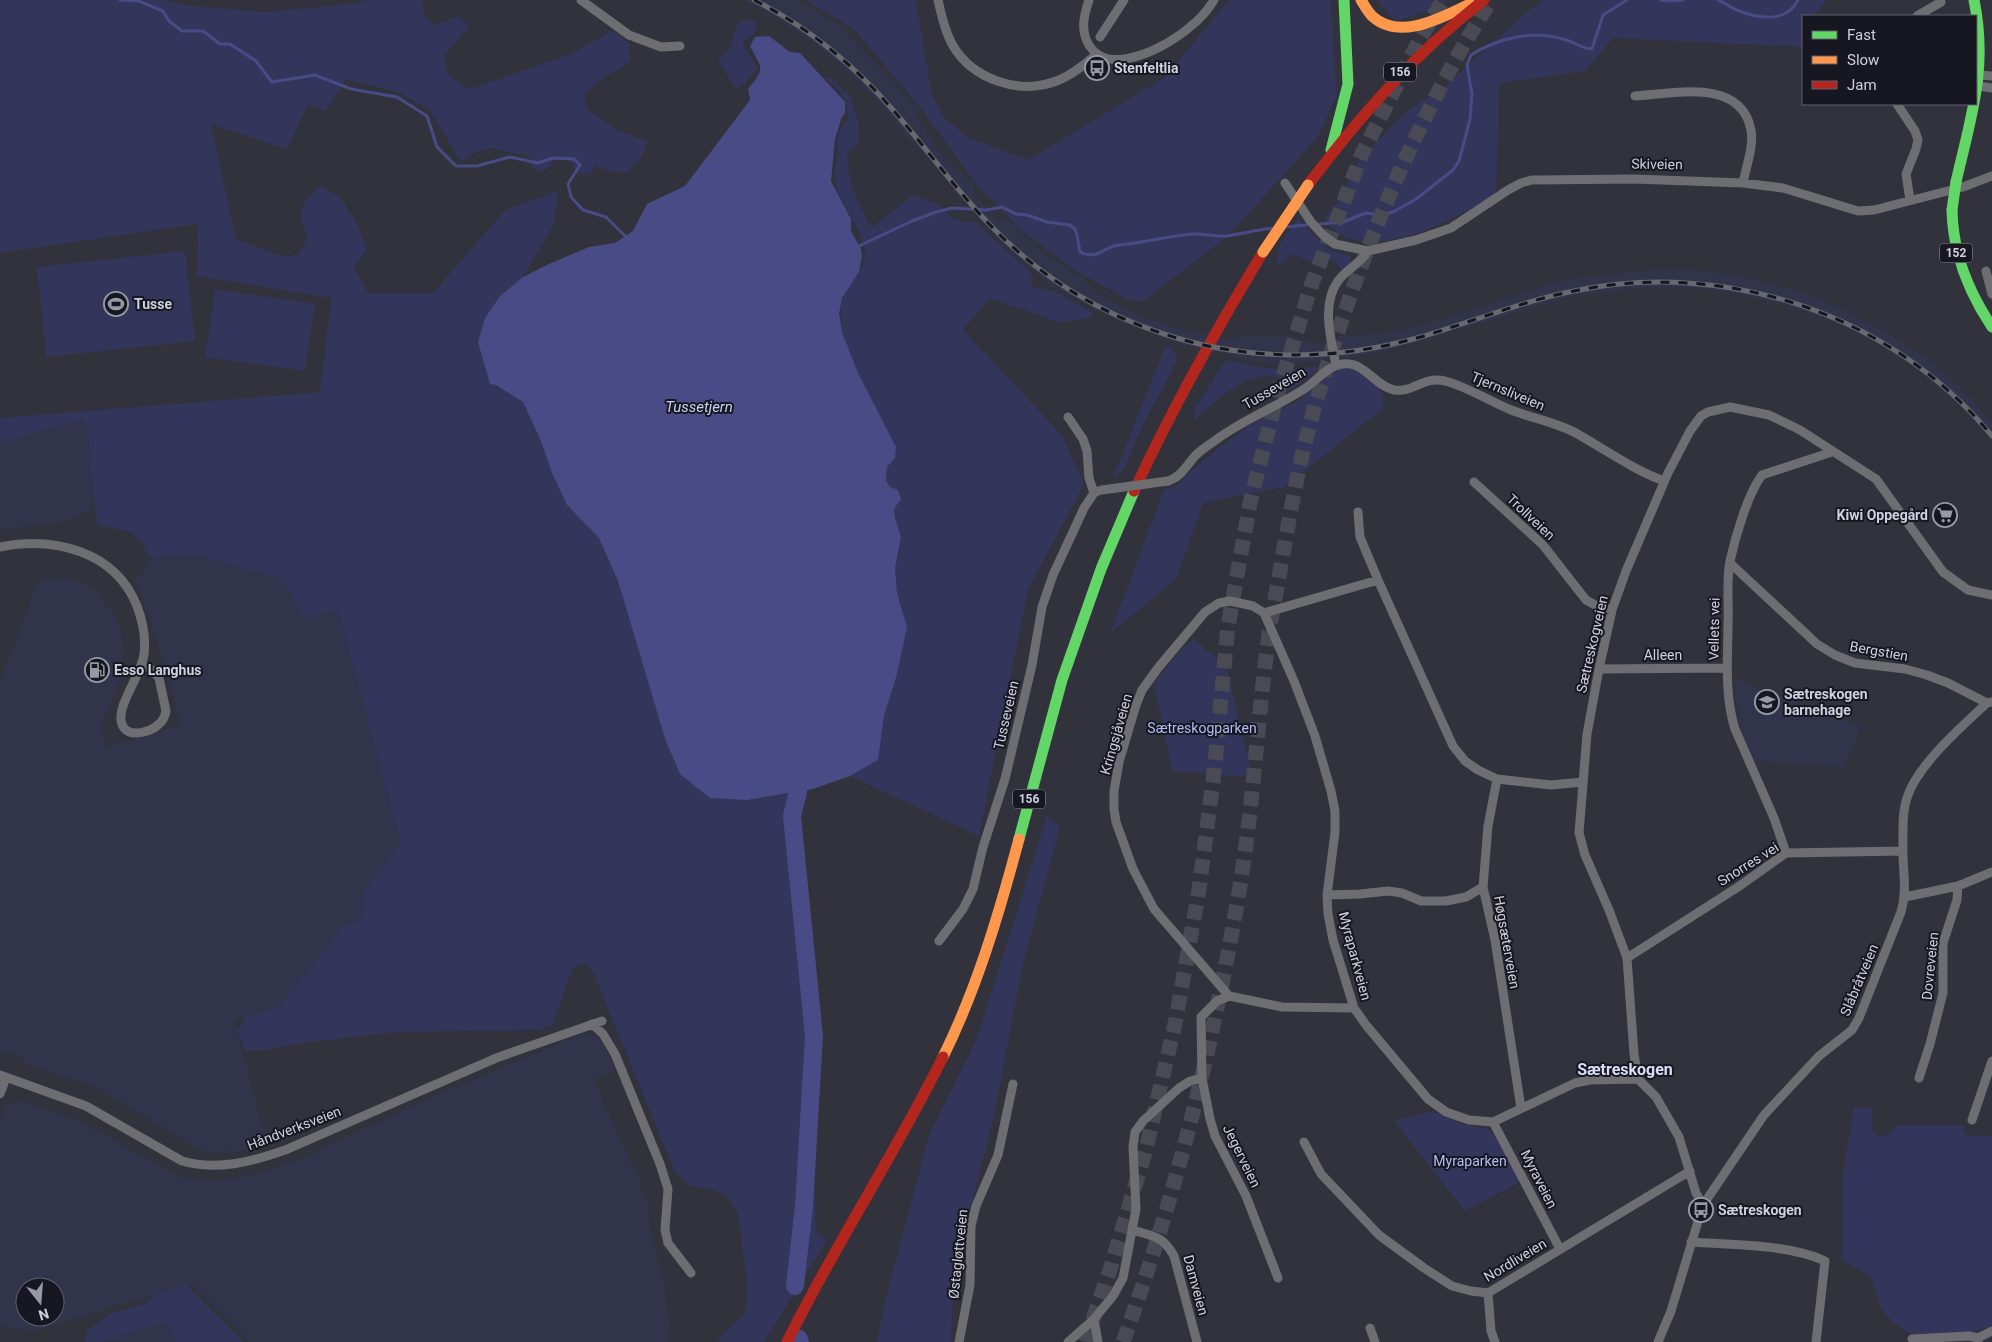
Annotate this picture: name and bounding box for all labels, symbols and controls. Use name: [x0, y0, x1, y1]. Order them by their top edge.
legend: [1802, 15, 1977, 105]
text: Fast: [1847, 26, 1876, 44]
text: Slow: [1847, 51, 1879, 69]
bus stop icon: Stenfeltlia: [1084, 55, 1110, 81]
place label: Stenfeltlia: [1114, 60, 1179, 76]
road number: 156: [1384, 62, 1416, 82]
text: Jam: [1847, 76, 1877, 94]
street label: Skiveien: [1631, 156, 1683, 172]
road number: 152: [1940, 244, 1972, 262]
sports icon: Tusse: [103, 291, 129, 317]
place label: Tusse: [134, 296, 172, 312]
street label: Tusseveien: [1240, 364, 1308, 412]
street label: Tjernsliveien: [1469, 368, 1547, 414]
water label: Tussetjern: [665, 398, 733, 416]
street label: Trollveien: [1504, 491, 1558, 543]
supermarket icon: Kiwi Oppegård: [1932, 502, 1958, 528]
place label: Kiwi Oppegård: [1837, 507, 1928, 523]
street label: Sætreskogveien: [1573, 594, 1611, 694]
street label: Vellets vei: [1705, 597, 1723, 661]
street label: Bergstien: [1849, 638, 1909, 664]
street label: Alleen: [1644, 647, 1682, 663]
fuel station icon: Esso Langhus: [84, 657, 110, 683]
place label: Esso Langhus: [114, 662, 201, 678]
street label: Tusseveien: [990, 679, 1022, 751]
place label: Sætreskogen barnehage: [1784, 686, 1868, 718]
school or university icon: Sætreskogen barnehage: [1754, 689, 1780, 715]
street label: Kringsjåveien: [1097, 692, 1135, 776]
park label: Sætreskogparken: [1147, 720, 1257, 736]
road number: 156: [1013, 790, 1045, 809]
street label: Snorres vei: [1714, 839, 1782, 889]
street label: Høgsæterveien: [1491, 894, 1523, 990]
street label: Myraparkveien: [1336, 910, 1374, 1002]
street label: Dovreveien: [1918, 931, 1942, 1001]
street label: Slåbråtveien: [1837, 942, 1881, 1018]
district label: Sætreskogen: [1577, 1060, 1673, 1079]
street label: Håndverksveien: [245, 1103, 343, 1153]
street label: Jegerveien: [1220, 1122, 1264, 1190]
street label: Myraveien: [1517, 1147, 1561, 1211]
park label: Myraparken: [1433, 1153, 1507, 1169]
bus stop icon: Sætreskogen: [1688, 1197, 1714, 1223]
place label: Sætreskogen: [1718, 1202, 1802, 1218]
street label: Østagløttveien: [945, 1208, 971, 1300]
street label: Nordliveien: [1481, 1235, 1549, 1285]
street label: Damveien: [1180, 1253, 1212, 1317]
north arrow: [15, 1277, 65, 1327]
text: N: [37, 1305, 51, 1324]

